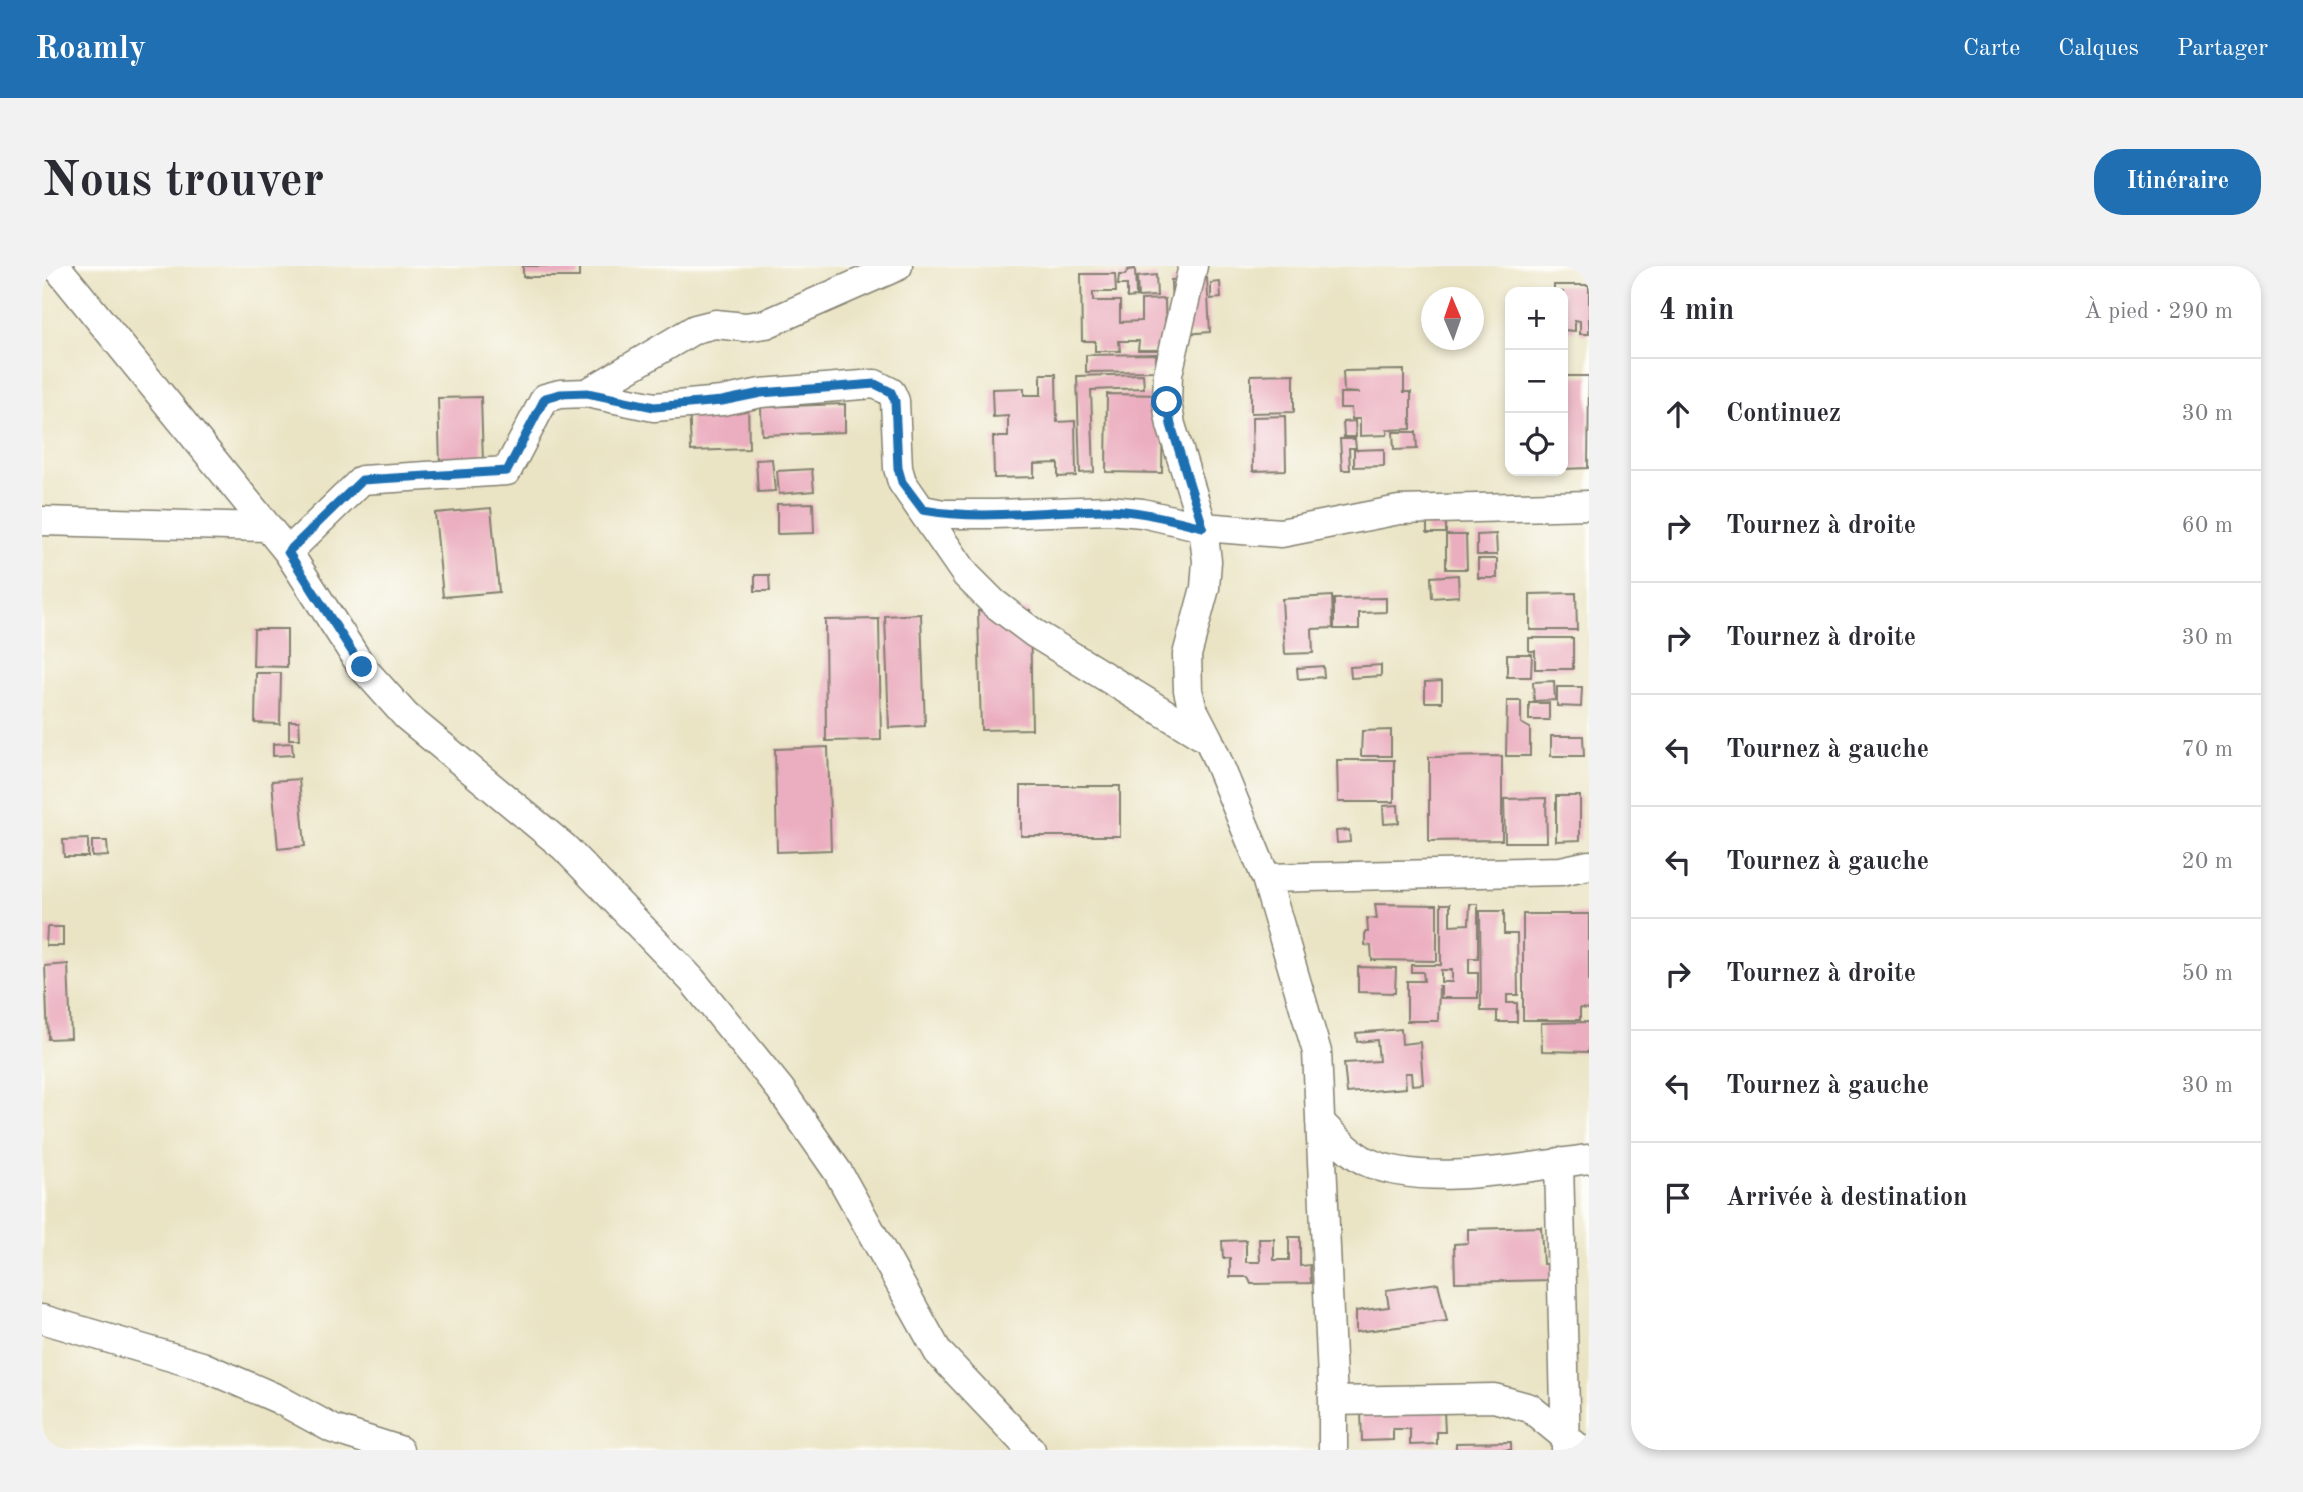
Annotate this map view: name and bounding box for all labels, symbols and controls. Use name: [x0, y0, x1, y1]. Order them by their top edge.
text: Roamly: [35, 33, 146, 66]
text: Carte: [1963, 37, 2020, 61]
text: Calques: [2058, 37, 2139, 61]
text: Partager: [2177, 37, 2268, 61]
button: Itinéraire: [2094, 149, 2261, 215]
text: Nous trouver: [42, 158, 324, 207]
north arrow: [1421, 287, 1484, 350]
map controls: [1505, 287, 1568, 476]
button: +: [1505, 287, 1568, 350]
text: 4 min: [1659, 296, 1734, 326]
text: À pied · 290 m: [2084, 300, 2233, 323]
button: −: [1505, 350, 1568, 413]
route start: [1151, 386, 1182, 417]
icon: ahead: [1659, 395, 1697, 433]
text: Continuez: [1726, 401, 1841, 427]
text: 30 m: [2182, 402, 2233, 425]
button: locate: [1505, 413, 1568, 476]
icon: right: [1659, 507, 1697, 545]
text: Tournez à droite: [1726, 513, 1916, 539]
text: 60 m: [2182, 514, 2233, 537]
icon: right: [1659, 619, 1697, 657]
text: Tournez à droite: [1726, 625, 1916, 651]
text: 30 m: [2182, 626, 2233, 649]
route end: [346, 651, 377, 682]
icon: left: [1659, 731, 1697, 769]
text: Tournez à gauche: [1726, 737, 1929, 763]
text: 70 m: [2182, 738, 2233, 761]
icon: left: [1659, 843, 1697, 881]
text: Tournez à gauche: [1726, 849, 1929, 875]
text: 20 m: [2182, 850, 2233, 873]
icon: right: [1659, 955, 1697, 993]
text: Tournez à droite: [1726, 961, 1916, 987]
text: 50 m: [2182, 962, 2233, 985]
icon: left: [1659, 1067, 1697, 1105]
text: Tournez à gauche: [1726, 1073, 1929, 1099]
text: 30 m: [2182, 1074, 2233, 1097]
icon: arrive: [1659, 1179, 1697, 1217]
text: Arrivée à destination: [1726, 1185, 1968, 1211]

